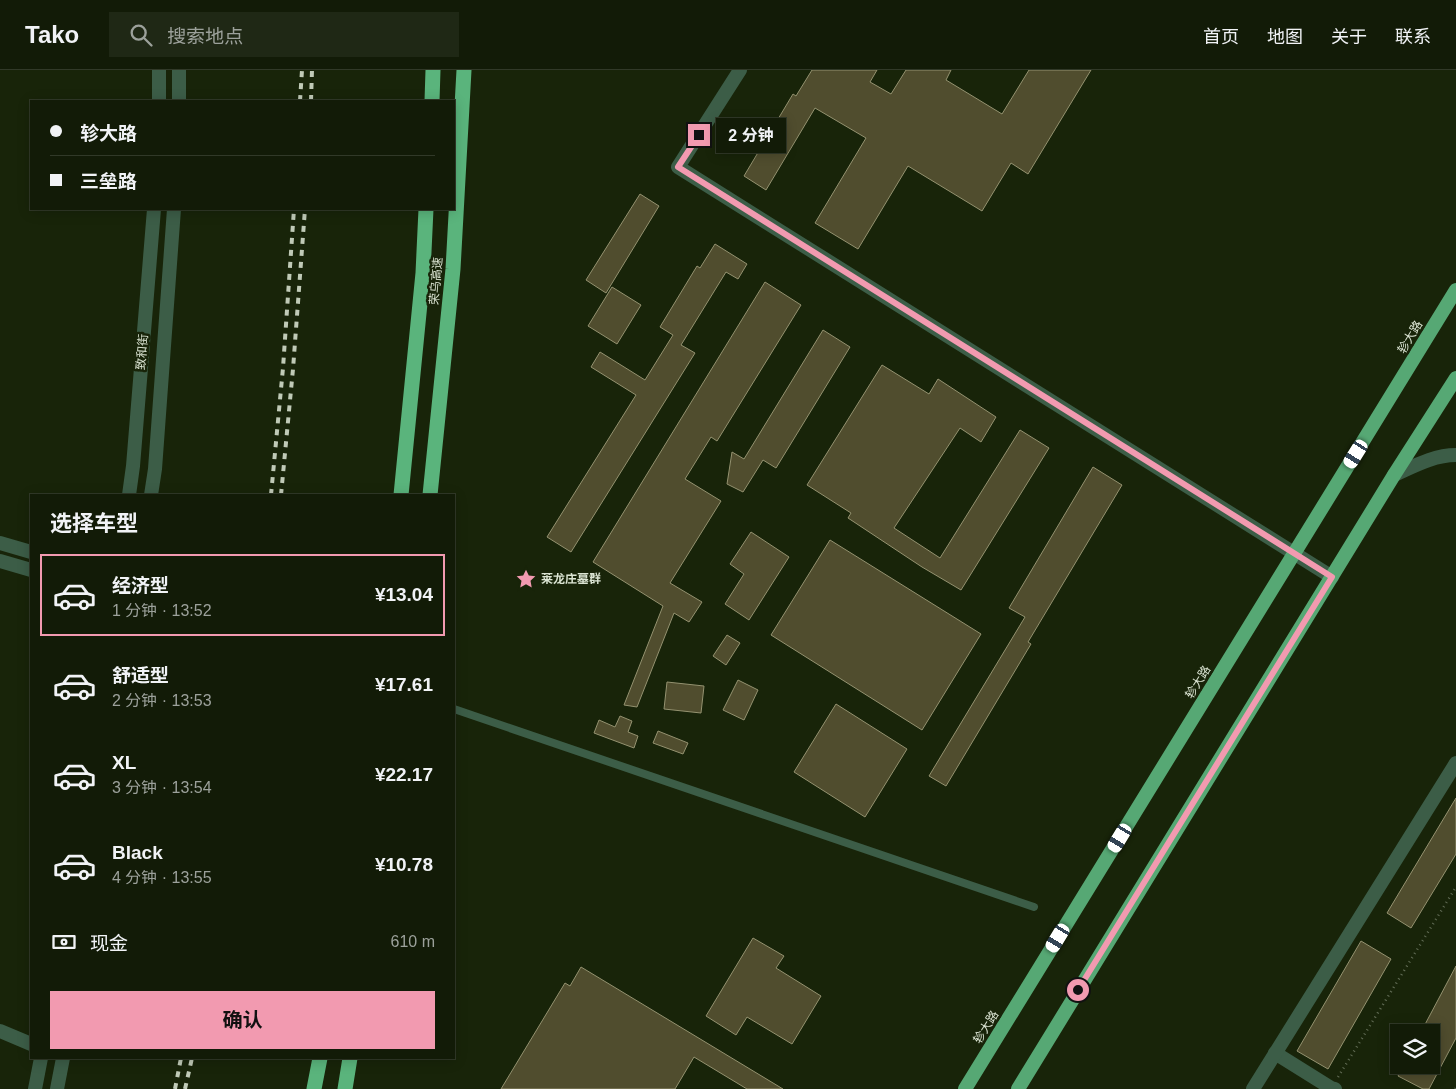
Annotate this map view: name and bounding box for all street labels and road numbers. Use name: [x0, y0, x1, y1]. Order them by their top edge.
street label: 荣乌高速: [427, 256, 445, 306]
street label: 轸大路: [1395, 318, 1425, 356]
street label: 致和街: [133, 333, 151, 371]
street label: 轸大路: [1183, 663, 1213, 701]
street label: 轸大路: [971, 1008, 1001, 1046]

